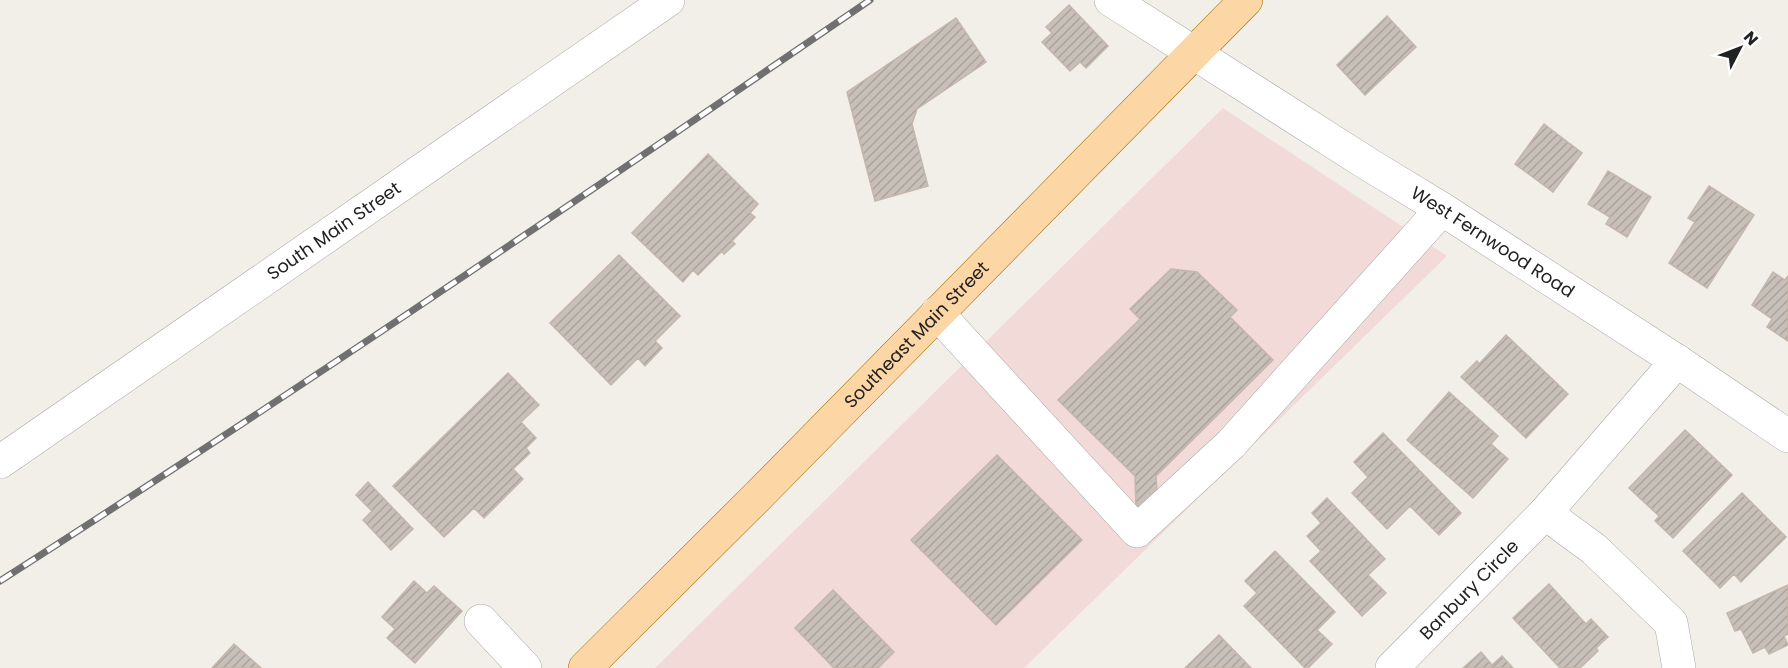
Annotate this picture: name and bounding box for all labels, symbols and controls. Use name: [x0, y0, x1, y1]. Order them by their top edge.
north arrow: [1710, 18, 1770, 78]
text: N: [1738, 26, 1763, 50]
street label: South Main Street: [262, 175, 406, 286]
street label: West Fernwood Road: [1406, 180, 1580, 303]
street label: Southeast Main Street: [838, 256, 994, 414]
street label: Banbury Circle: [1414, 534, 1524, 645]

